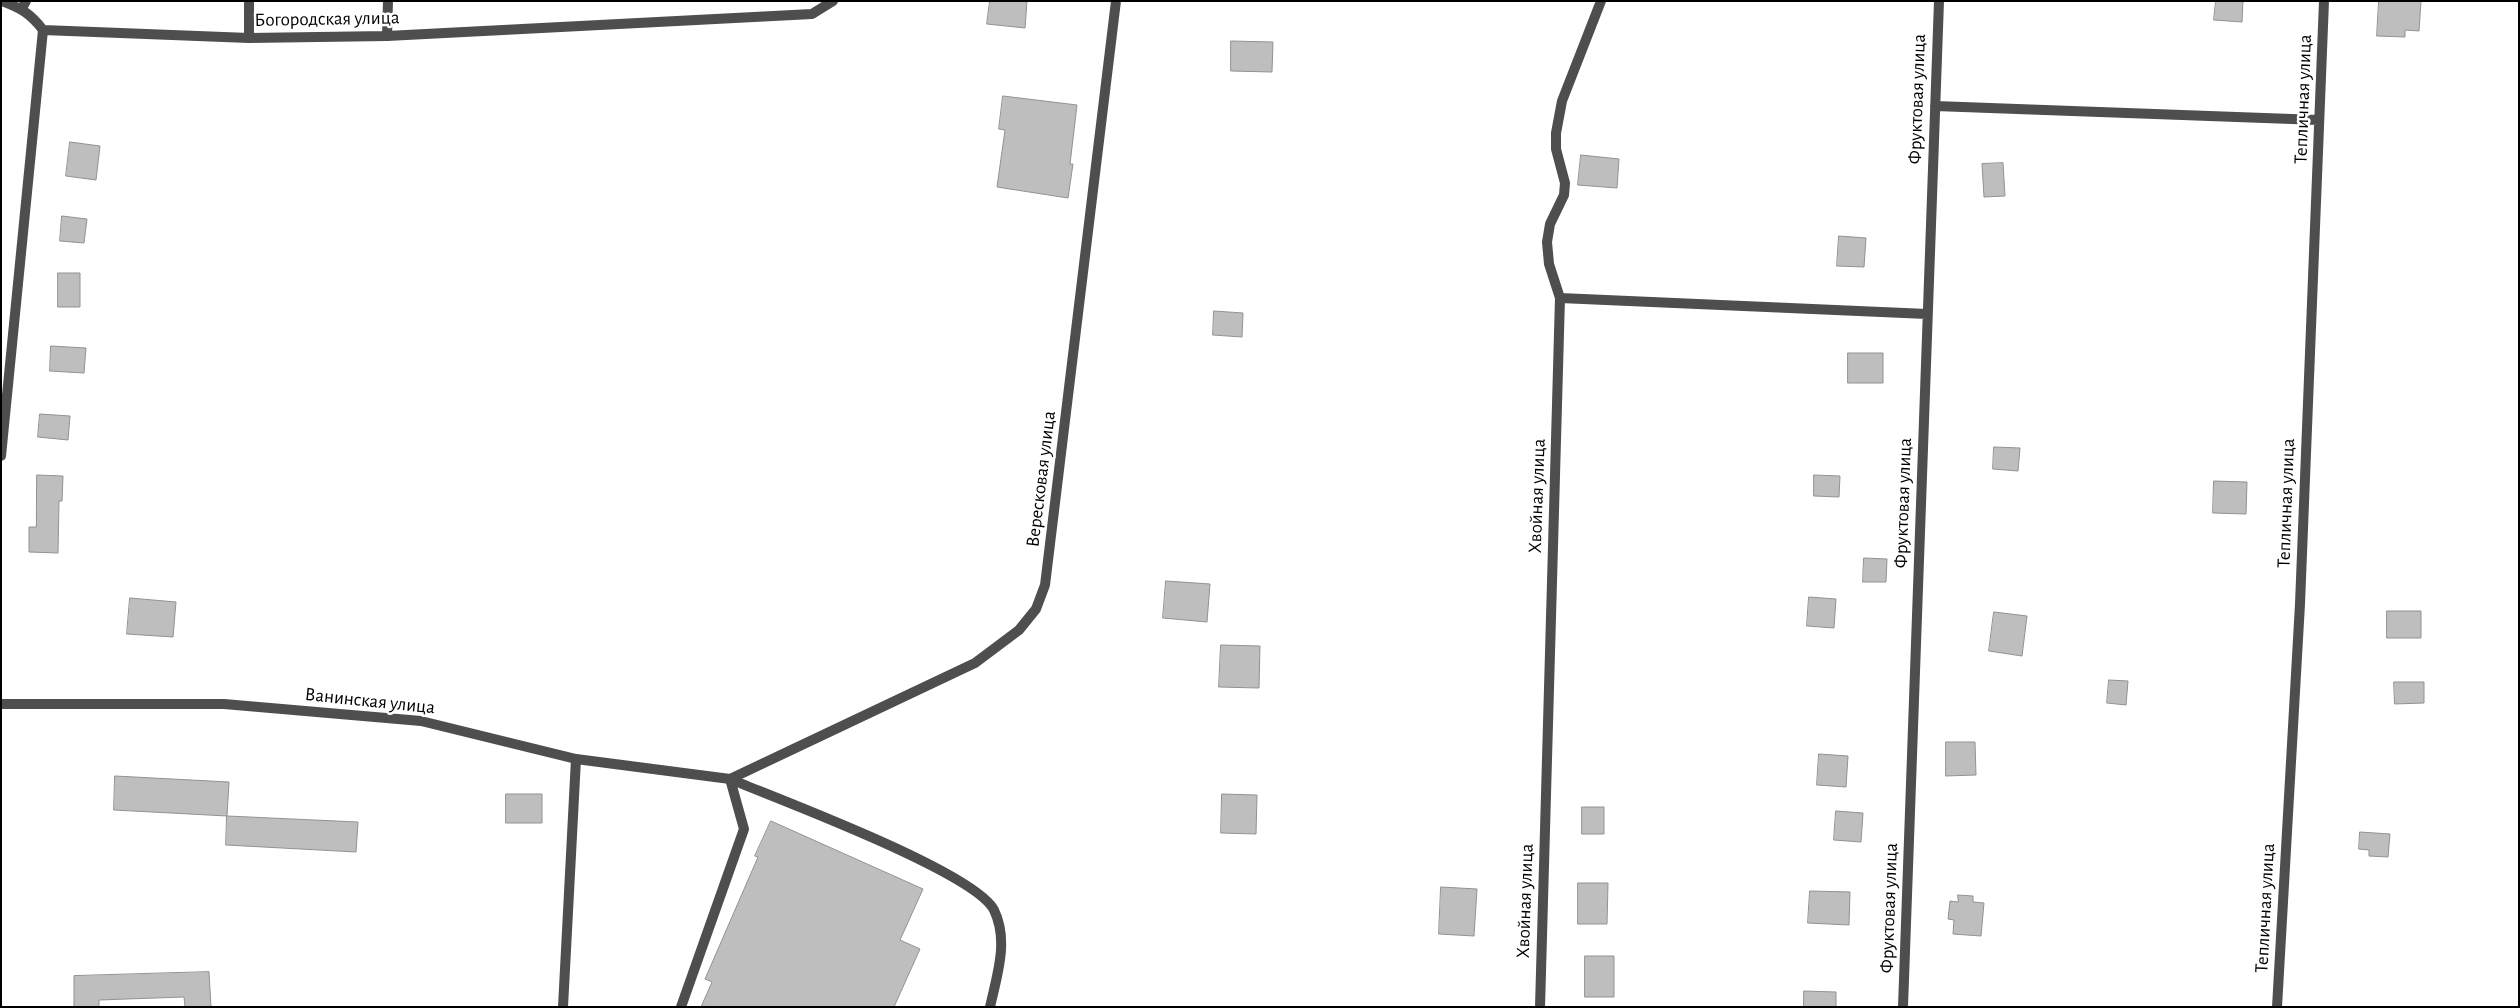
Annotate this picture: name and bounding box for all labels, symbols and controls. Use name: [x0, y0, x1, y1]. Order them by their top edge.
street label: Богородская улица: [254, 6, 400, 32]
street label: Фруктовая улица: [1903, 33, 1931, 165]
street label: Тепличная улица: [2289, 34, 2317, 164]
street label: Вересковая улица: [1021, 410, 1061, 548]
street label: Фруктовая улица: [1889, 437, 1917, 569]
street label: Хвойная улица: [1524, 438, 1550, 554]
street label: Тепличная улица: [2272, 438, 2300, 568]
street label: Ванинская улица: [304, 683, 436, 719]
street label: Фруктовая улица: [1875, 842, 1903, 974]
street label: Хвойная улица: [1512, 843, 1538, 959]
street label: Тепличная улица: [2250, 843, 2280, 973]

